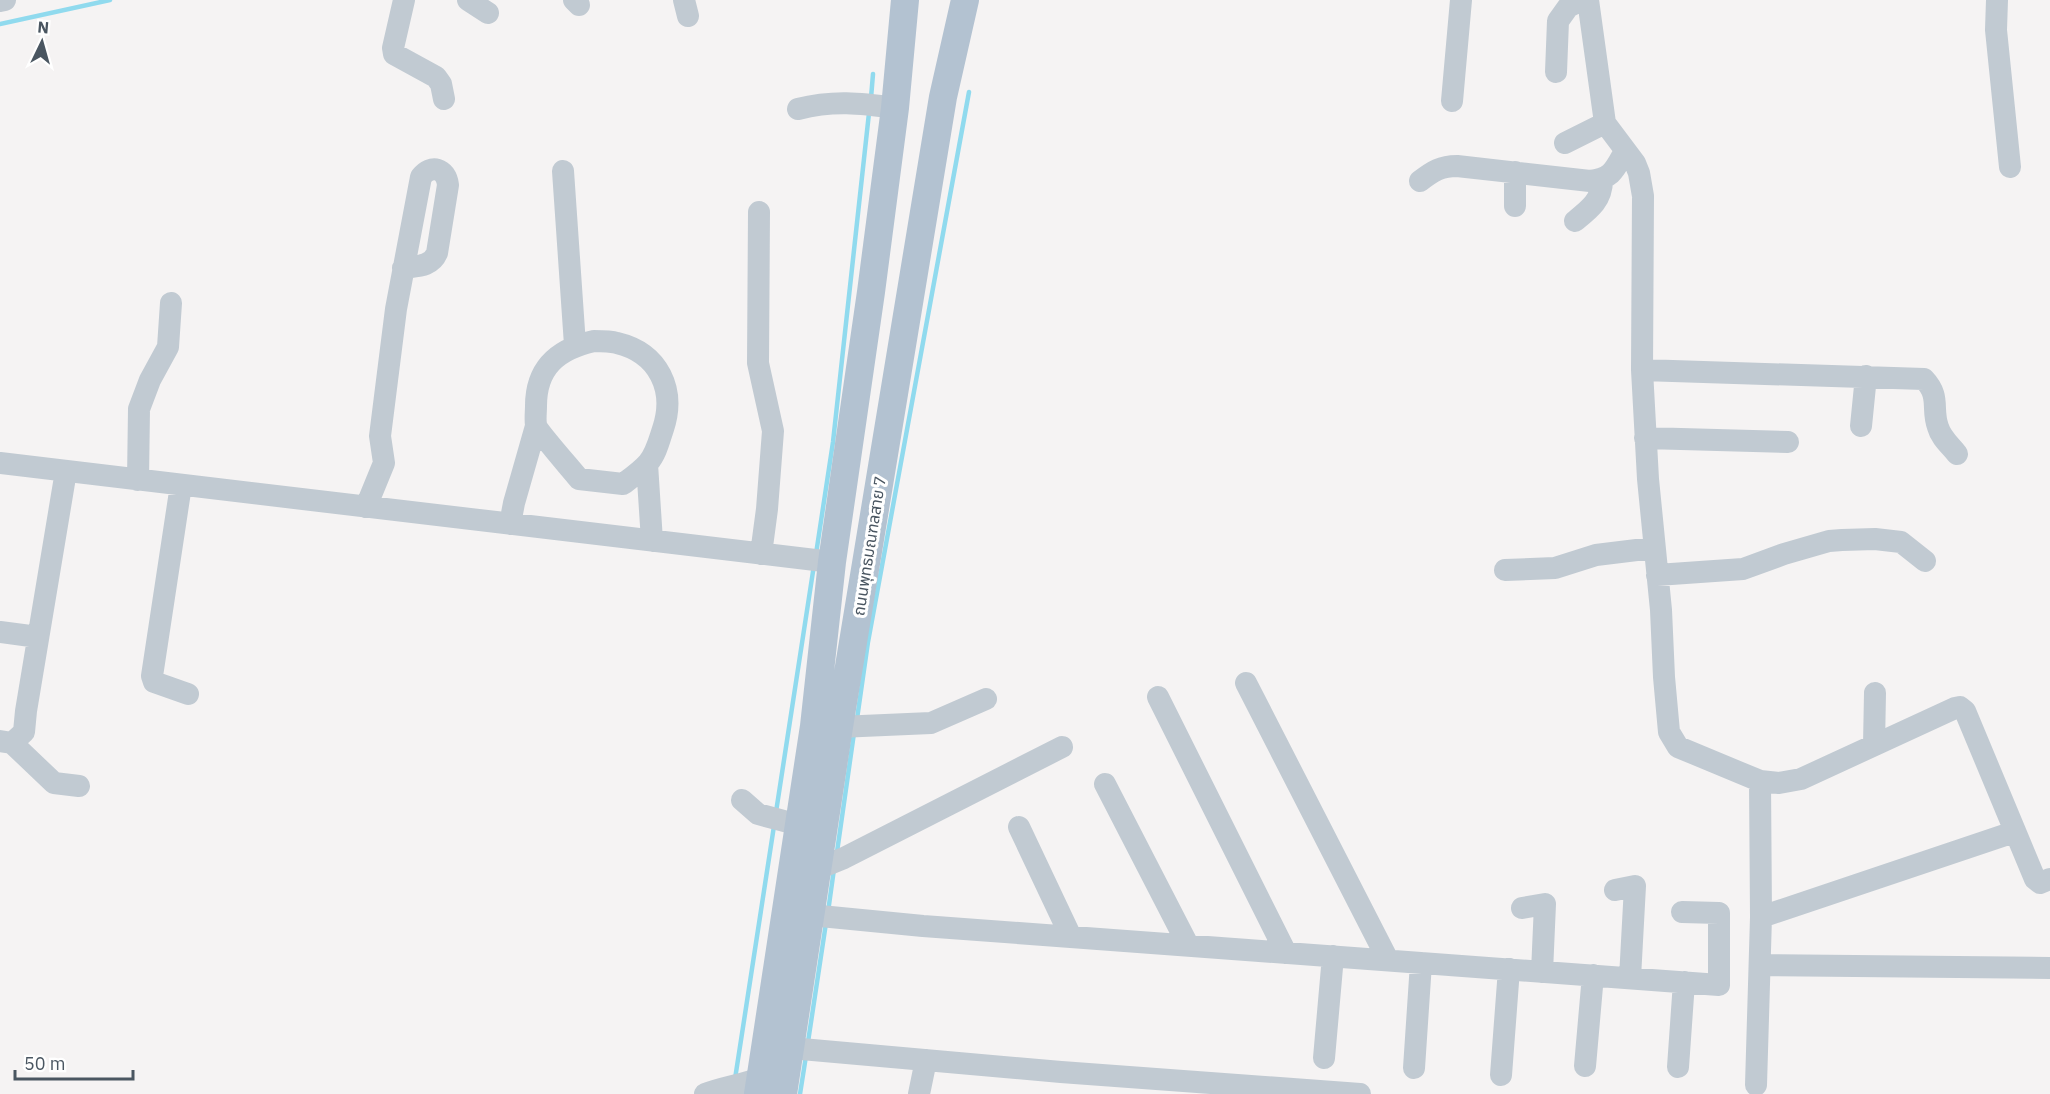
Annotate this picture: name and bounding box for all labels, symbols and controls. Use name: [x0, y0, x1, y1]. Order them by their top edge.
north arrow: [12, 12, 72, 72]
text: N: [37, 17, 50, 38]
street label: ถนนพุทธมณฑลสาย 7: [848, 475, 890, 617]
scale bar: [15, 1043, 134, 1081]
text: 50 m: [24, 1052, 66, 1075]

